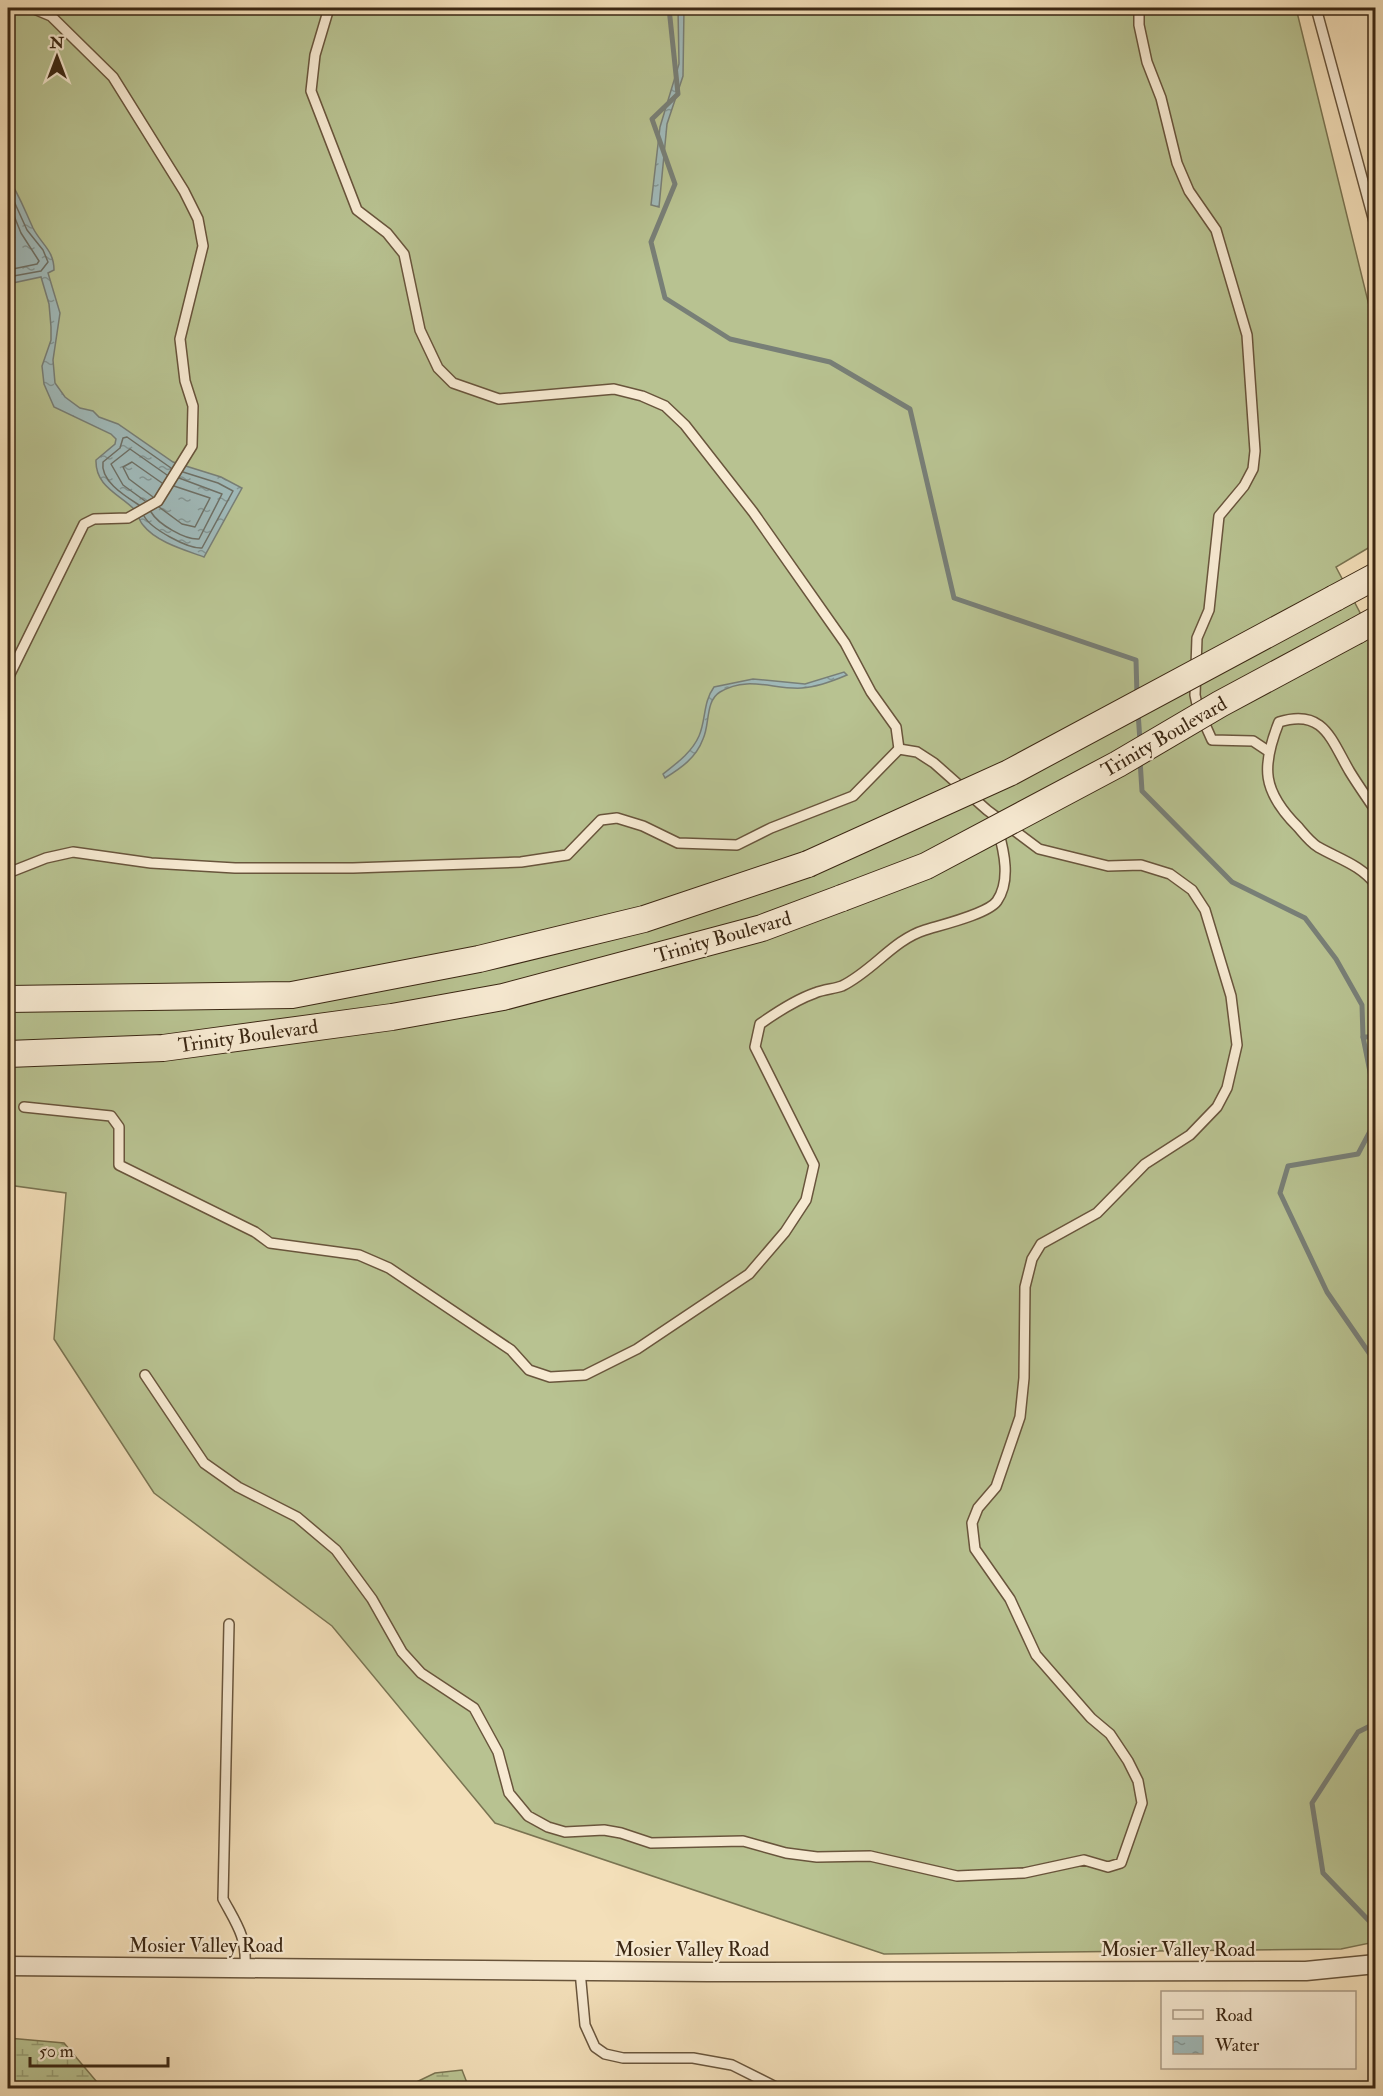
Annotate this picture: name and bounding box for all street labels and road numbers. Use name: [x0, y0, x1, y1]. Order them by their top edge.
street label: Trinity Boulevard: [1097, 691, 1231, 783]
street label: Trinity Boulevard: [652, 906, 794, 968]
street label: Trinity Boulevard: [177, 1014, 320, 1058]
street label: Mosier Valley Road: [129, 1933, 284, 1958]
street label: Mosier Valley Road: [615, 1937, 770, 1962]
street label: Mosier Valley Road: [1101, 1937, 1256, 1962]

